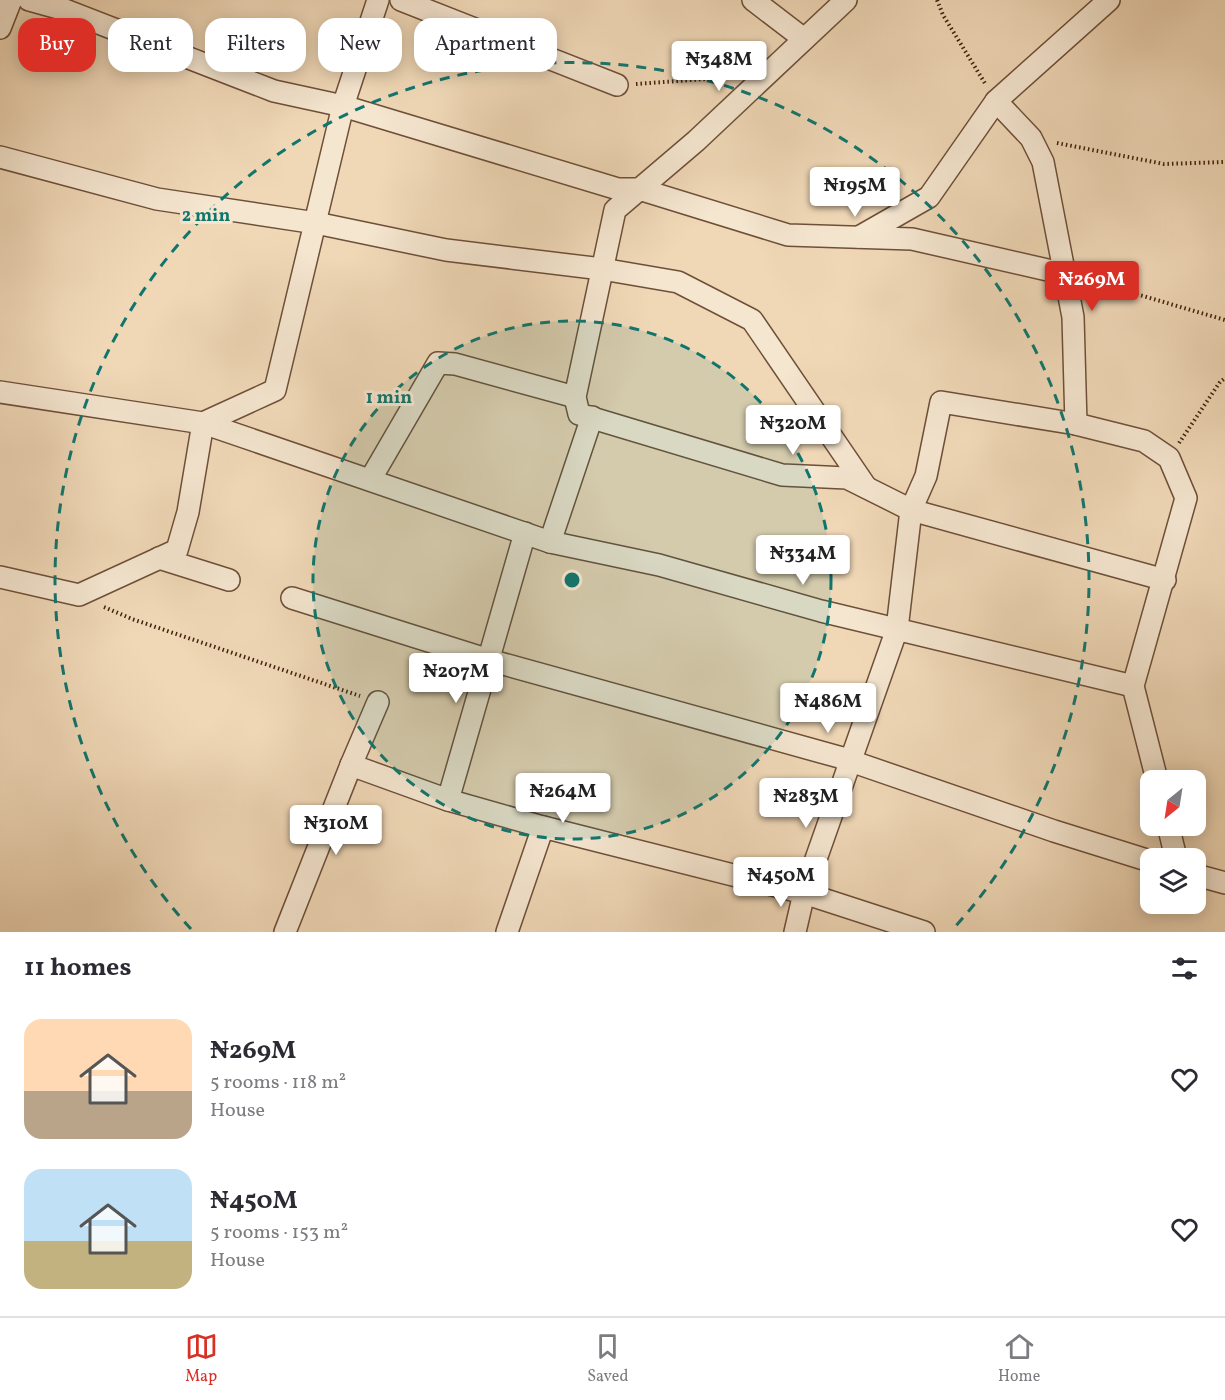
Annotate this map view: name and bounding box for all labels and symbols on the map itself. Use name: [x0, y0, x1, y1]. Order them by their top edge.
pin: ₦348M: [677, 41, 761, 92]
pin: ₦195M: [813, 167, 897, 218]
text: 2 min: [182, 204, 230, 229]
pin: ₦269M: [1050, 261, 1134, 312]
text: 1 min: [366, 386, 412, 411]
pin: ₦320M: [751, 405, 835, 456]
pin: ₦334M: [761, 535, 845, 586]
centre of rings: [562, 570, 582, 590]
pin: ₦207M: [414, 653, 498, 704]
pin: ₦486M: [786, 683, 870, 734]
north arrow: [1140, 770, 1206, 836]
pin: ₦264M: [521, 773, 605, 824]
pin: ₦283M: [764, 778, 848, 829]
pin: ₦310M: [294, 805, 378, 856]
pin: ₦450M: [739, 857, 823, 908]

